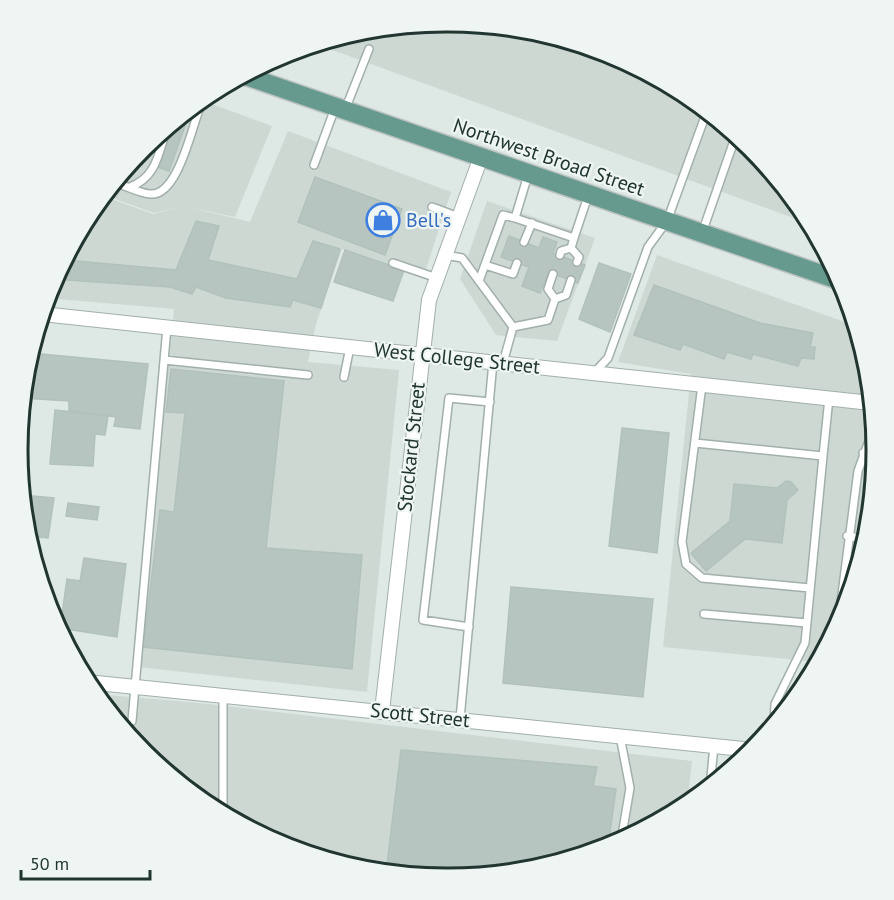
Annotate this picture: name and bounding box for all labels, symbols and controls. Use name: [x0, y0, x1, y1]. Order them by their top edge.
street label: Northwest Broad Street: [450, 112, 648, 202]
shop icon: Bell's: [365, 202, 401, 238]
place label: Bell's: [406, 207, 451, 233]
street label: West College Street: [373, 336, 542, 380]
street label: Stockard Street: [391, 381, 431, 513]
street label: Scott Street: [369, 697, 471, 733]
scale bar: [21, 843, 150, 881]
text: 50 m: [30, 852, 69, 875]

